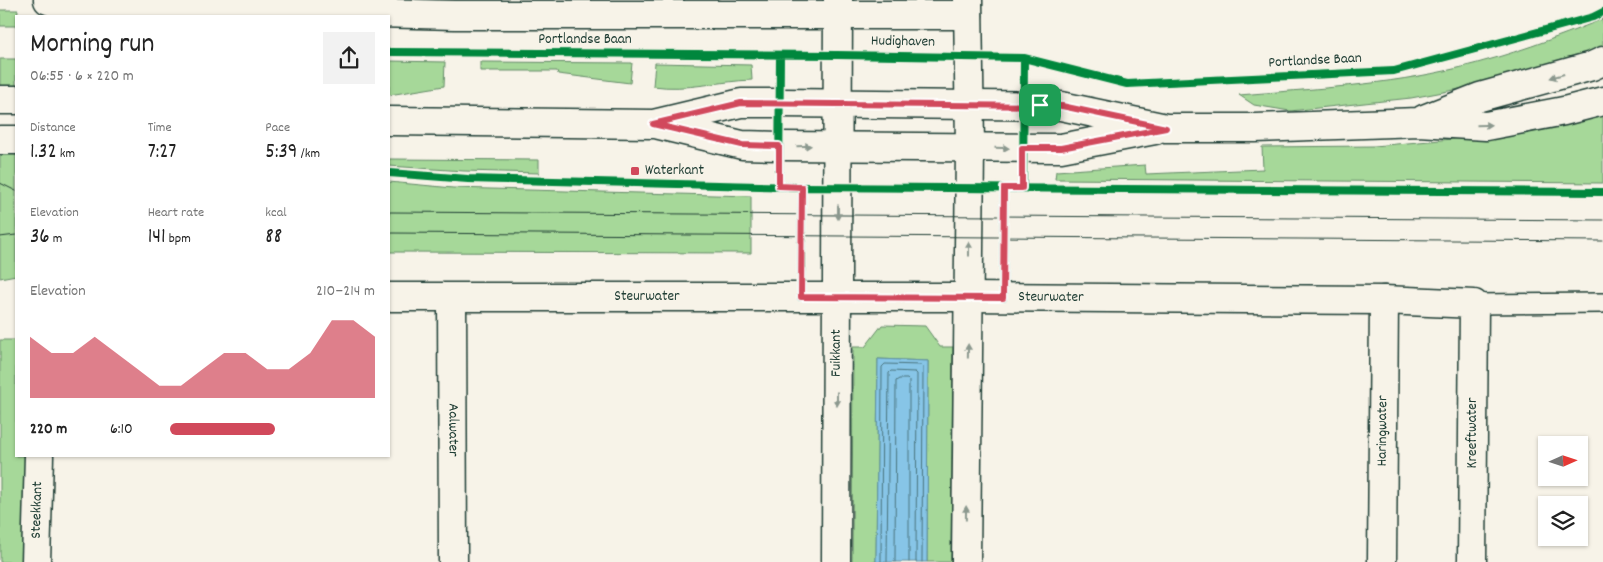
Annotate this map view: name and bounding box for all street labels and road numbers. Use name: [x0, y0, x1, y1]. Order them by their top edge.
street label: Portlandse Baan: [538, 29, 632, 51]
street label: Hudighaven: [871, 30, 935, 54]
street label: Portlandse Baan: [1268, 48, 1362, 74]
street label: Steurwater: [614, 286, 680, 308]
street label: Steurwater: [1018, 286, 1084, 309]
street label: Fuikkant: [826, 329, 848, 377]
street label: Haringwater: [1372, 395, 1394, 467]
street label: Kreeftwater: [1462, 397, 1484, 468]
street label: Aalwater: [441, 403, 464, 457]
street label: Steekkant: [26, 481, 49, 539]

